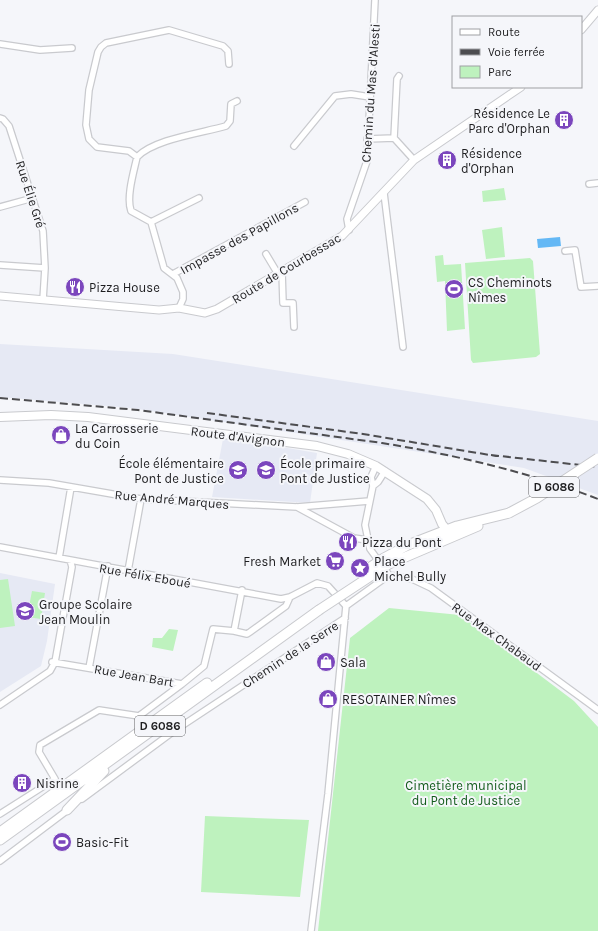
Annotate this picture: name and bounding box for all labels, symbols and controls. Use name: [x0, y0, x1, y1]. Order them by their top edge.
legend: [452, 16, 582, 88]
street label: Chemin du Mas d'Alesti: [358, 23, 383, 163]
text: Route: [488, 25, 520, 39]
text: Voie ferrée: [488, 45, 545, 59]
text: Parc: [488, 65, 512, 79]
place label: Résidence Le Parc d'Orphan: [468, 106, 550, 136]
building icon: Résidence Le Parc d'Orphan: [553, 109, 575, 131]
place label: Résidence d'Orphan: [461, 146, 522, 176]
building icon: Résidence d'Orphan: [436, 149, 458, 171]
street label: Rue Élie Gré: [13, 158, 50, 230]
street label: Impasse des Papillons: [177, 200, 301, 277]
street label: Route de Courbessac: [229, 230, 344, 307]
place label: CS Cheminots Nîmes: [468, 275, 552, 305]
restaurant icon: Pizza House: [64, 276, 86, 298]
sports icon: CS Cheminots Nîmes: [443, 278, 465, 300]
place label: Pizza House: [89, 280, 160, 295]
place label: La Carrosserie du Coin: [75, 421, 159, 451]
street label: Route d'Avignon: [190, 423, 286, 450]
shop icon: La Carrosserie du Coin: [50, 424, 72, 446]
place label: École élémentaire Pont de Justice: [119, 454, 224, 486]
place label: École primaire Pont de Justice: [280, 454, 370, 486]
school or university icon: École élémentaire Pont de Justice: [227, 459, 249, 481]
school or university icon: École primaire Pont de Justice: [255, 459, 277, 481]
road number: D 6086: [529, 477, 579, 497]
street label: Rue André Marques: [114, 487, 230, 513]
restaurant icon: Pizza du Pont: [337, 531, 359, 553]
place label: Pizza du Pont: [362, 535, 441, 550]
supermarket icon: Fresh Market: [324, 550, 346, 572]
place label: Fresh Market: [243, 554, 321, 569]
place label: Place Michel Bully: [374, 554, 446, 584]
place icon: Place Michel Bully: [349, 557, 371, 579]
street label: Rue Félix Eboué: [98, 560, 192, 591]
place label: Groupe Scolaire Jean Moulin: [39, 597, 132, 627]
street label: Rue Max Chabaud: [449, 599, 544, 674]
school or university icon: Groupe Scolaire Jean Moulin: [14, 600, 36, 622]
street label: Chemin de la Serre: [239, 618, 341, 691]
shop icon: Sala: [315, 651, 337, 673]
place label: Sala: [340, 655, 366, 670]
street label: Rue Jean Bart: [93, 661, 175, 690]
shop icon: RESOTAINER Nîmes: [317, 688, 339, 710]
place label: RESOTAINER Nîmes: [342, 692, 456, 707]
road number: D 6086: [135, 716, 185, 736]
building icon: Nisrine: [11, 772, 33, 794]
place label: Nisrine: [36, 776, 79, 791]
park label: Cimetière municipal du Pont de Justice: [405, 778, 527, 808]
sports icon: Basic-Fit: [51, 831, 73, 853]
place label: Basic-Fit: [76, 835, 129, 850]

